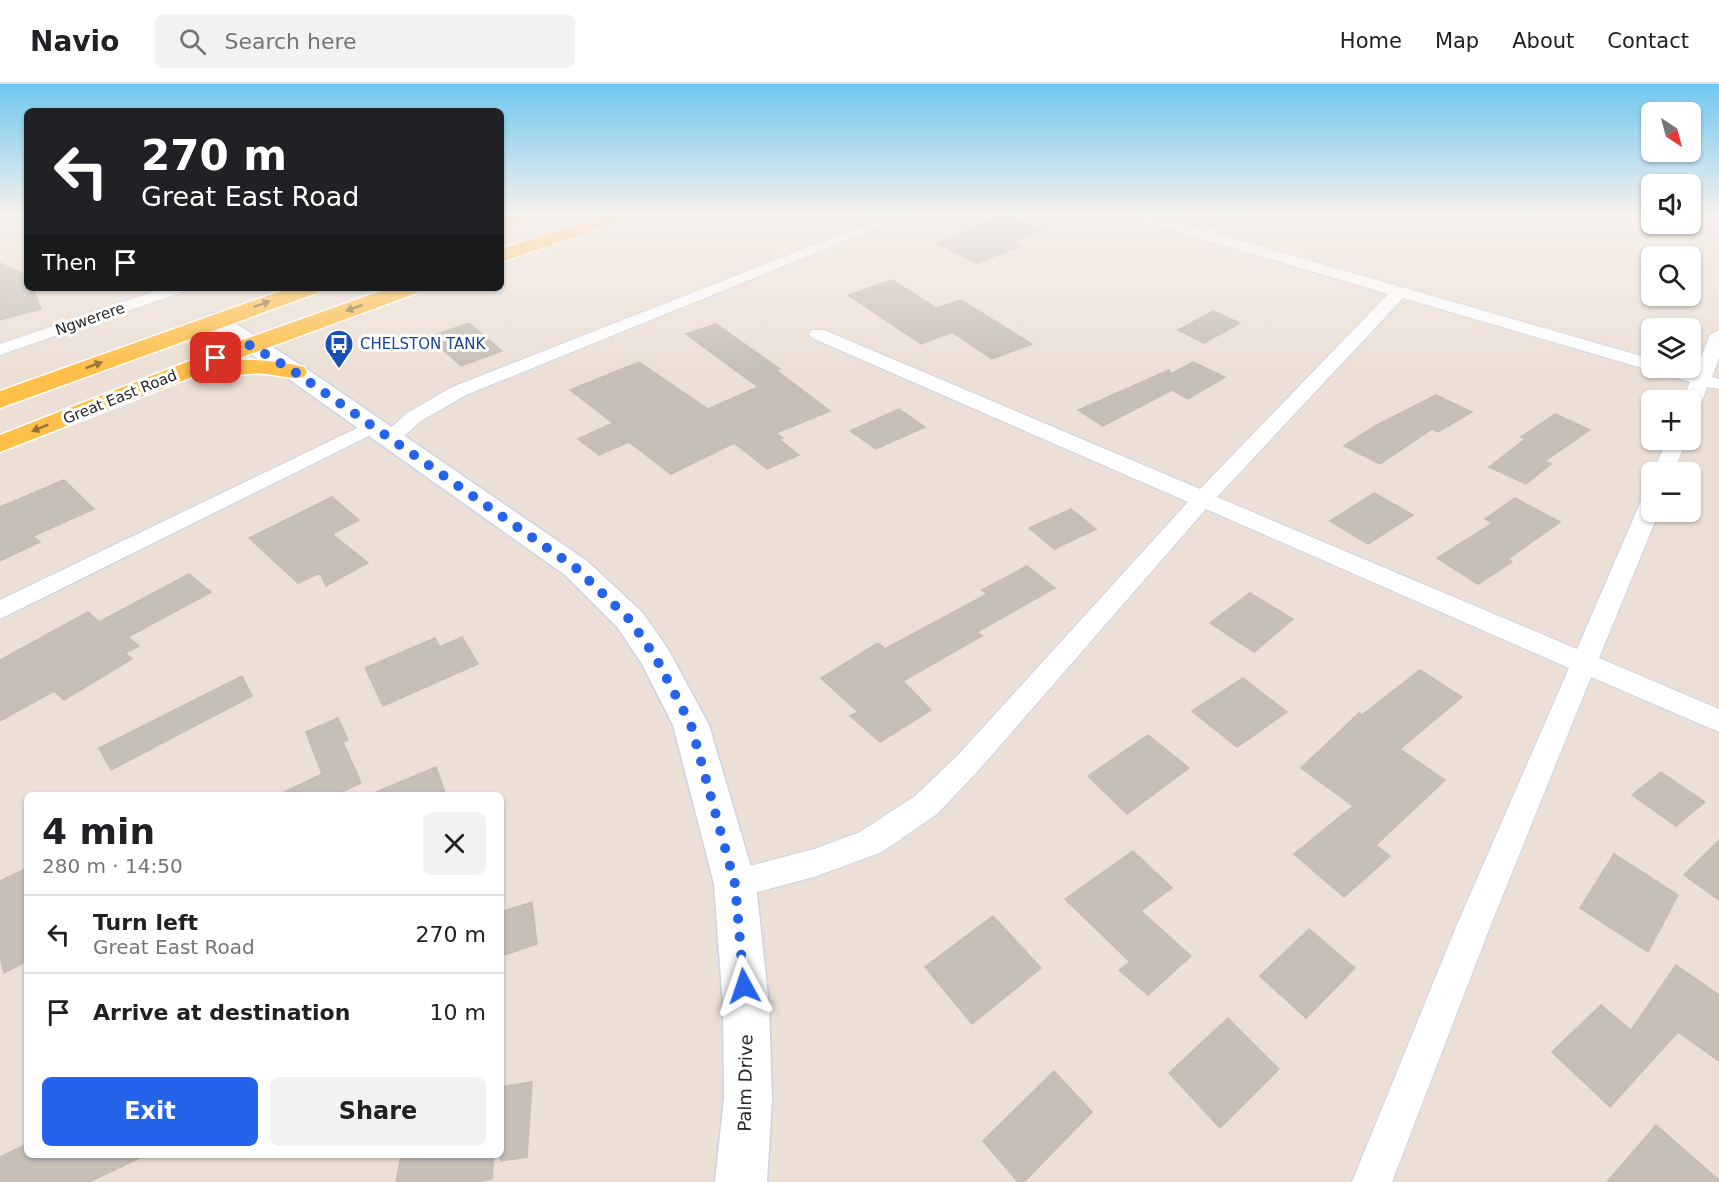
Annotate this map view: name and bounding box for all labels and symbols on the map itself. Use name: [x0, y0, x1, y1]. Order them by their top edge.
north arrow: [1641, 102, 1701, 162]
street label: Ngwerere: [53, 299, 127, 339]
one-way arrow: [253, 299, 271, 309]
one-way arrow: [345, 303, 363, 313]
bus stop icon: CHELSTON TANK: [323, 328, 355, 370]
pin: [190, 332, 241, 383]
place label: CHELSTON TANK: [360, 335, 487, 353]
one-way arrow: [85, 359, 103, 369]
street label: Great East Road: [60, 366, 180, 428]
one-way arrow: [31, 424, 49, 433]
position arrow: [712, 954, 776, 1018]
street label: Palm Drive: [734, 1034, 756, 1132]

